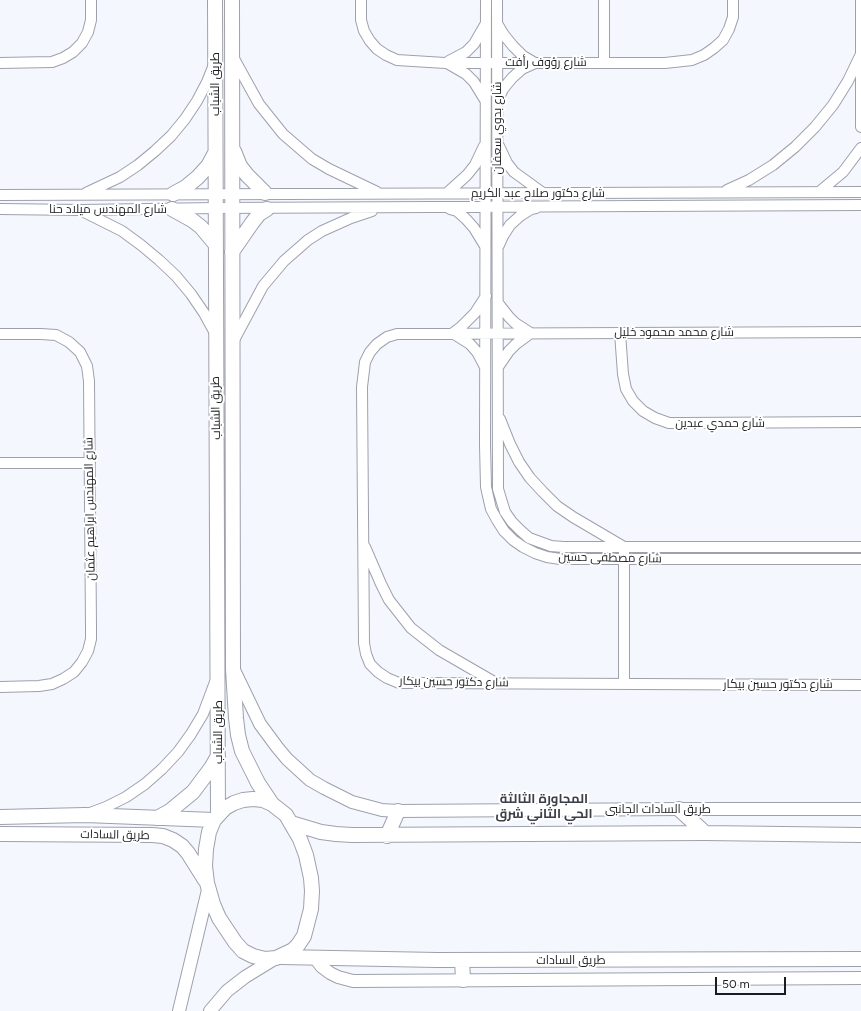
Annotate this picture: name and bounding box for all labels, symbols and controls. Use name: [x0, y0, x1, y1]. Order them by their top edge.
street label: طريق الشباب: [208, 52, 222, 116]
street label: شارع رؤوف رأفت: [505, 55, 587, 69]
street label: شارع بدوي سعفان: [490, 82, 504, 174]
street label: شارع دكتور صلاح عبد الكريم: [471, 186, 605, 200]
street label: شارع المهندس ميلاد حنا: [49, 202, 167, 216]
street label: شارع محمد محمود خليل: [614, 325, 734, 339]
street label: طريق الشباب: [208, 376, 224, 440]
street label: شارع حمدي عبدين: [675, 416, 765, 430]
street label: شارع المهندس ابراهيم عثمان: [82, 437, 98, 581]
street label: شارع مصطفى حسين: [558, 550, 662, 566]
street label: شارع دكتور حسين بيكار: [399, 674, 509, 690]
street label: شارع دكتور حسين بيكار: [723, 677, 833, 691]
street label: طريق الشباب: [211, 700, 225, 764]
district label: المجاورة الثالثة الحي الثاني شرق: [495, 791, 593, 822]
street label: طريق السادات الجانبى: [605, 802, 711, 816]
street label: طريق السادات: [80, 827, 150, 843]
street label: طريق السادات: [536, 953, 606, 967]
scale bar: [717, 969, 788, 995]
text: 50 m: [722, 977, 750, 991]

